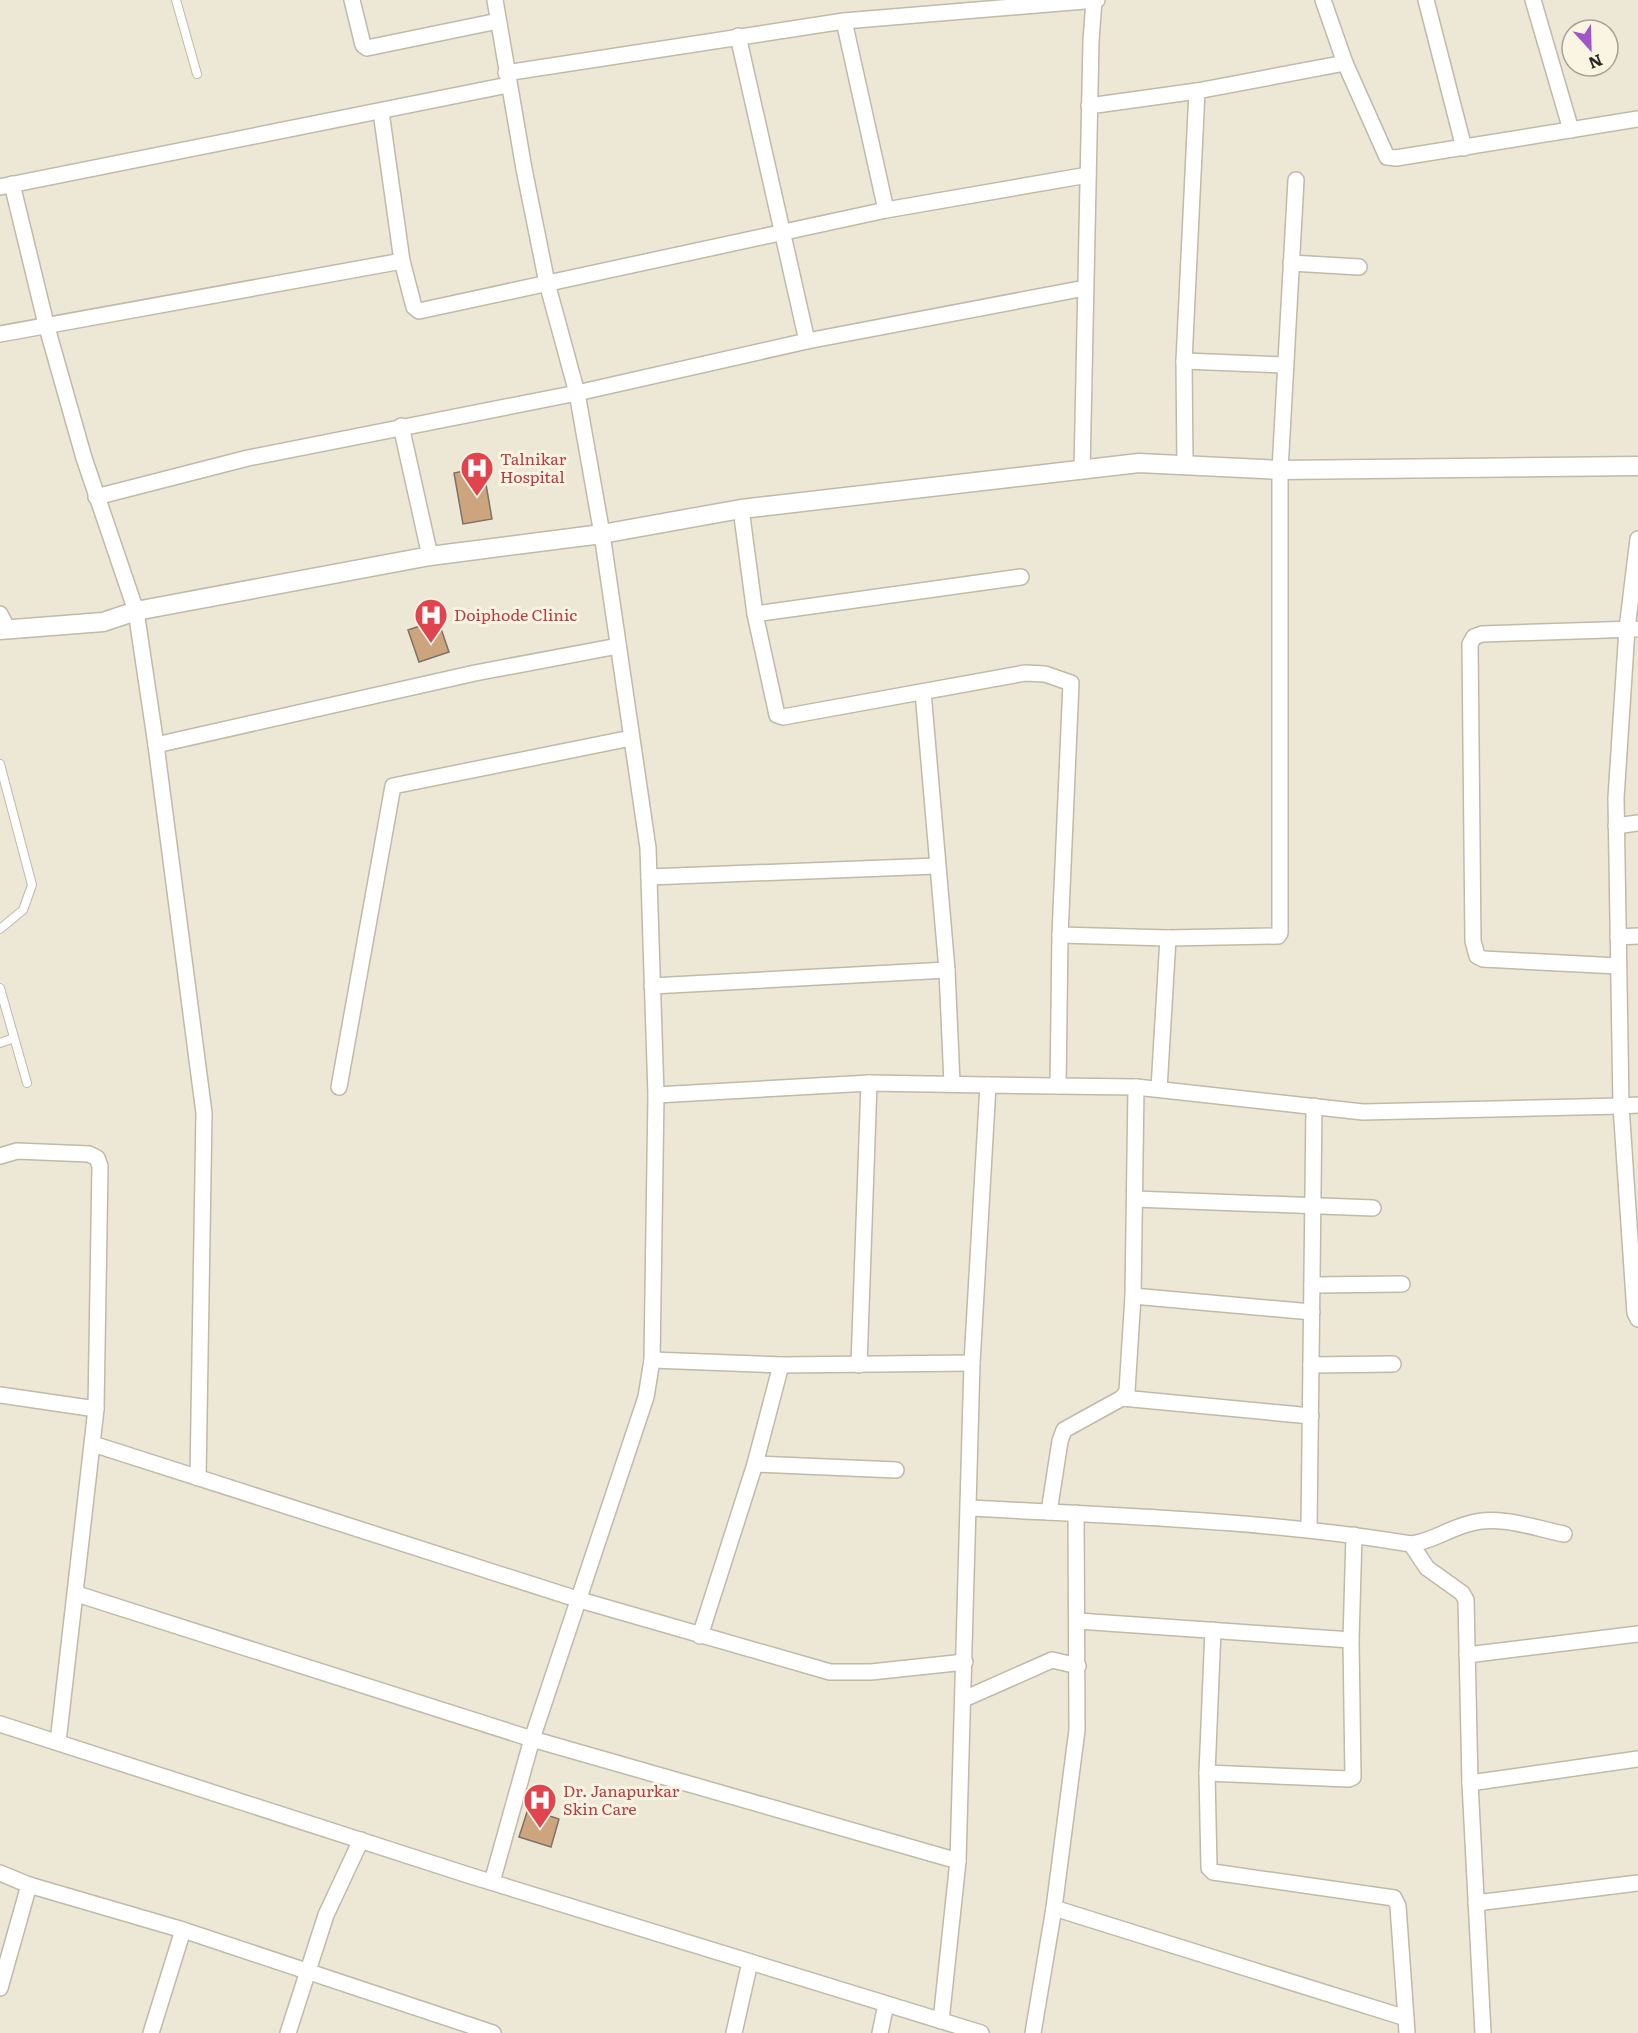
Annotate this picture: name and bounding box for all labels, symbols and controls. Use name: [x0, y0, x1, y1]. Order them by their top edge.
north arrow: [1560, 18, 1620, 78]
text: N: [1585, 49, 1607, 76]
place label: Talnikar Hospital: [500, 446, 567, 488]
hospital icon: Talnikar Hospital: [459, 450, 495, 497]
hospital icon: Doiphode Clinic: [413, 597, 449, 644]
place label: Doiphode Clinic: [454, 602, 577, 626]
place label: Dr. Janapurkar Skin Care: [563, 1778, 680, 1820]
hospital icon: Dr. Janapurkar Skin Care: [522, 1782, 558, 1829]

